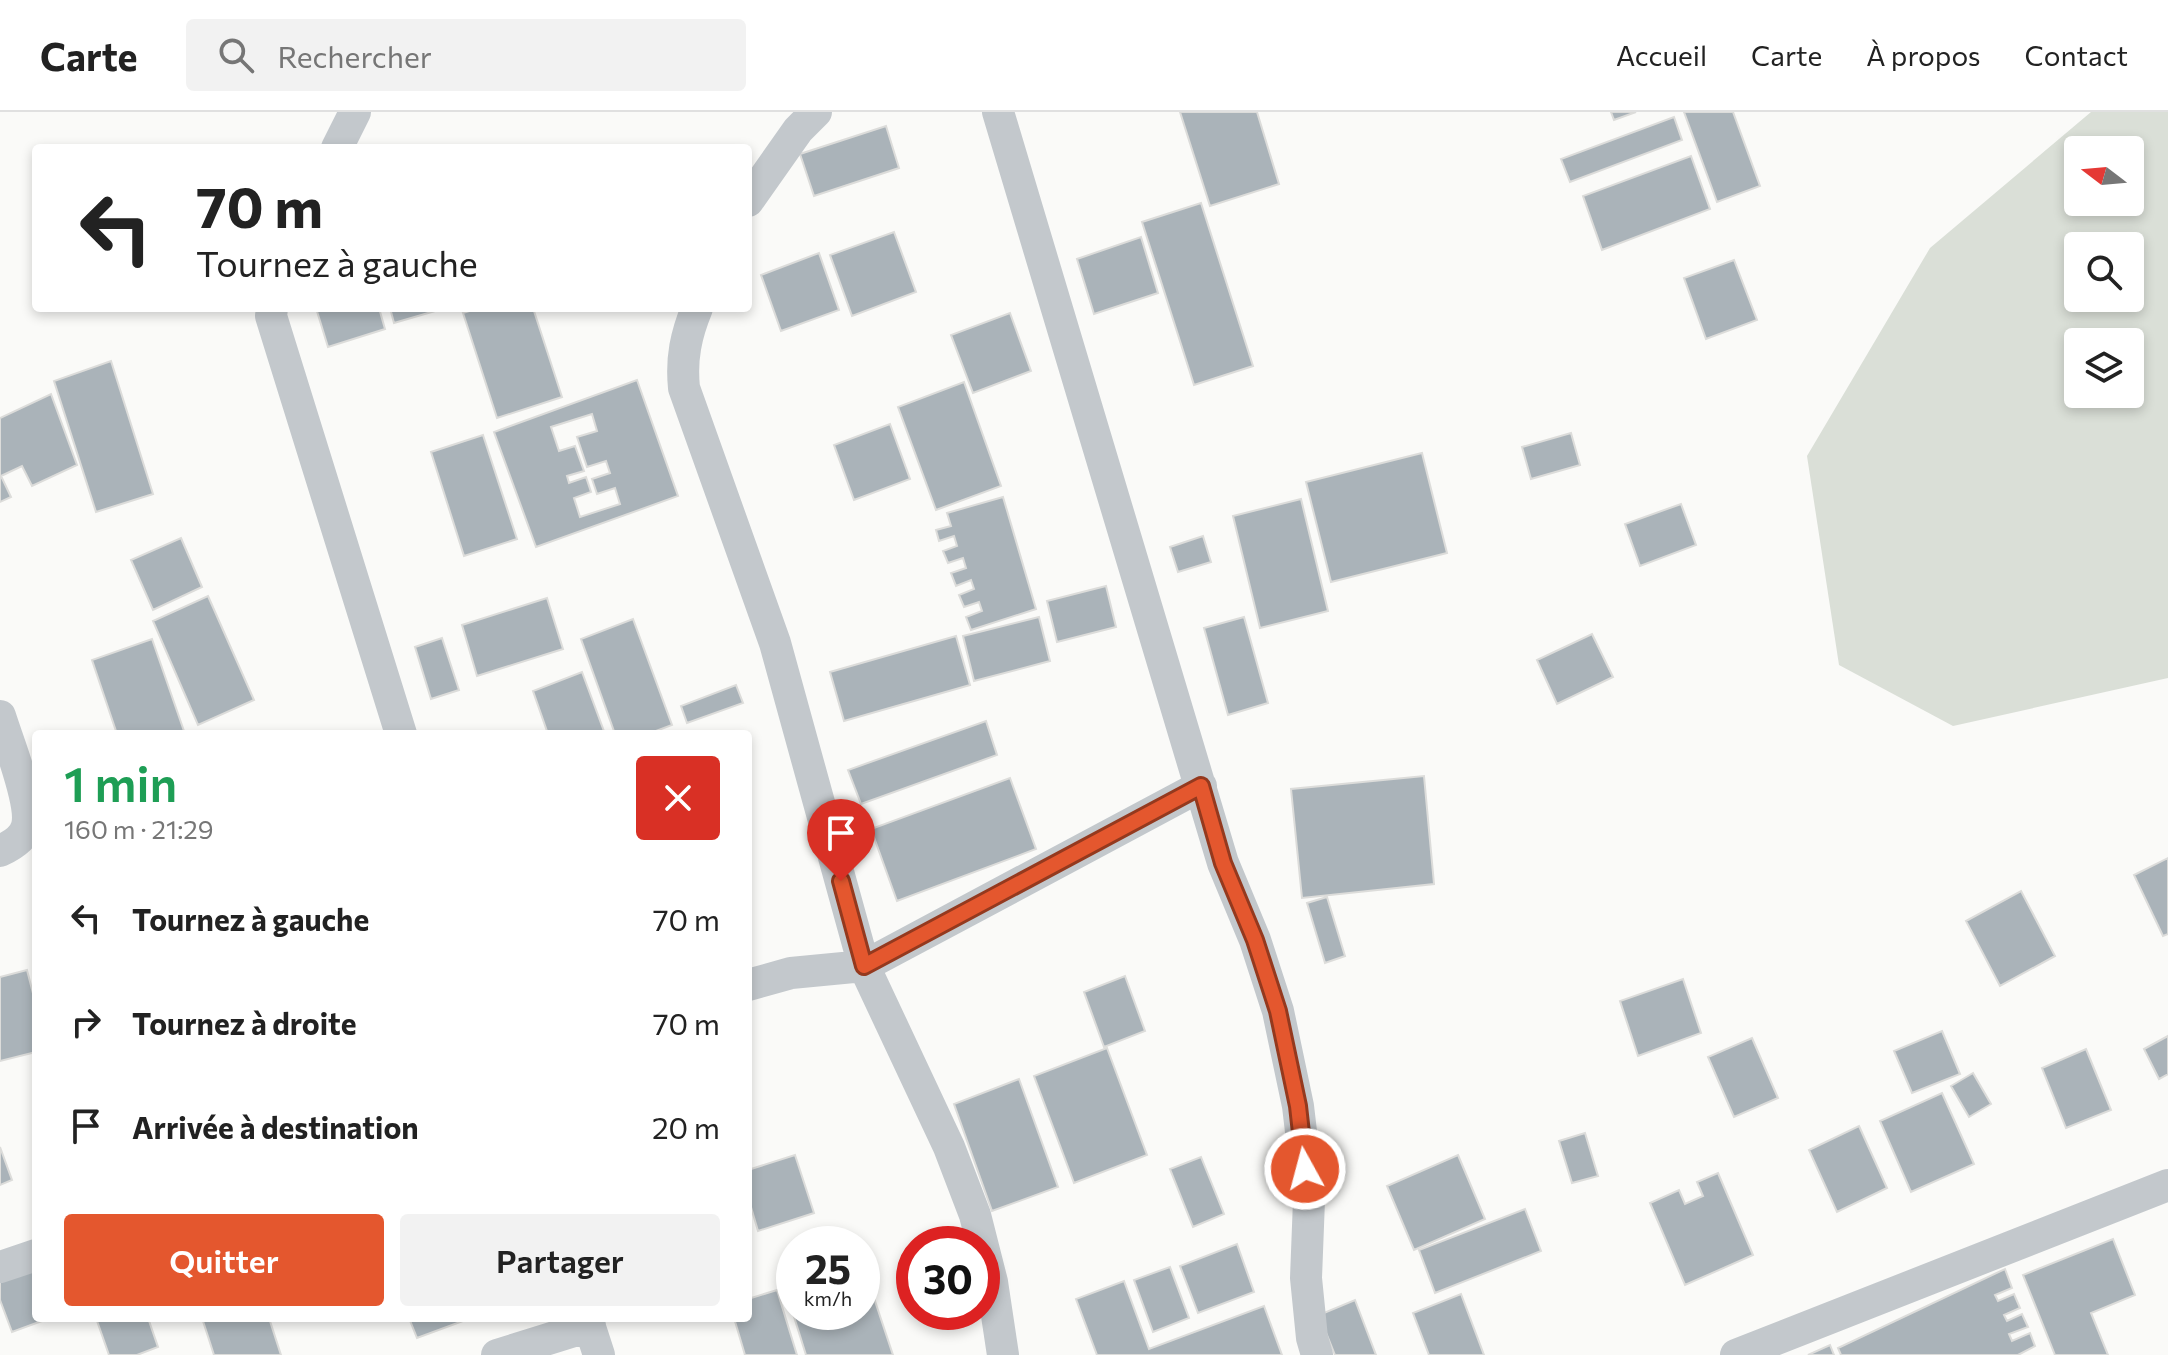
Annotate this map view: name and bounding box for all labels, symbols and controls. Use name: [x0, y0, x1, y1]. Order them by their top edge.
search box: [186, 19, 746, 91]
text: Carte: [40, 32, 138, 79]
icon: search: [214, 33, 258, 77]
text: Rechercher: [278, 37, 432, 74]
text: Accueil: [1616, 38, 1707, 72]
text: Carte: [1751, 38, 1822, 72]
text: À propos: [1866, 38, 1981, 72]
text: Contact: [2025, 38, 2128, 72]
north arrow: [2064, 136, 2144, 216]
map controls: [2064, 136, 2144, 408]
text: 70 m: [196, 171, 323, 240]
icon: left: [64, 176, 168, 280]
button: search: [2064, 232, 2144, 312]
text: Tournez à gauche: [196, 240, 478, 284]
button: layers: [2064, 328, 2144, 408]
text: 1 min: [64, 753, 177, 812]
button: close: [636, 756, 720, 840]
pin: [807, 799, 875, 881]
icon: arrive: [819, 811, 863, 855]
text: 160 m · 21:29: [64, 813, 213, 844]
icon: left: [64, 896, 108, 940]
text: Tournez à gauche: [132, 900, 369, 937]
text: 70 m: [653, 900, 720, 937]
icon: right: [64, 1000, 108, 1044]
text: Tournez à droite: [132, 1004, 356, 1041]
text: 70 m: [653, 1004, 720, 1041]
icon: arrive: [64, 1104, 108, 1148]
text: Arrivée à destination: [132, 1108, 419, 1145]
text: 20 m: [652, 1108, 720, 1145]
position arrow: [1263, 1127, 1347, 1211]
button: Quitter: [64, 1214, 384, 1306]
button: Partager: [400, 1214, 720, 1306]
speed limit sign: 30: [896, 1226, 1000, 1330]
text: 25: [805, 1243, 851, 1292]
text: km/h: [804, 1286, 852, 1310]

